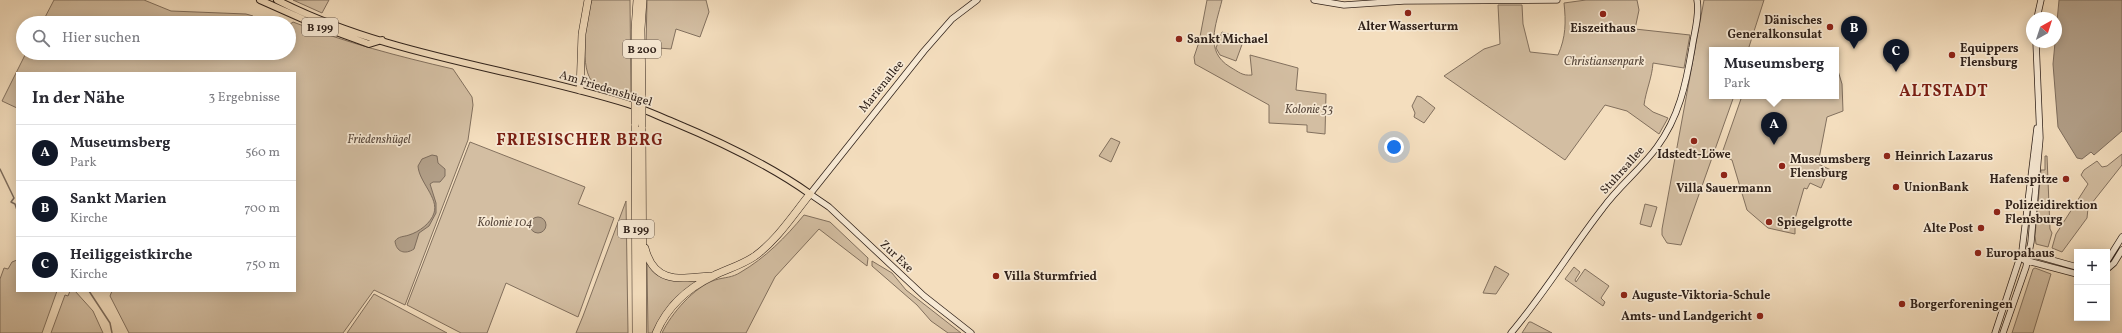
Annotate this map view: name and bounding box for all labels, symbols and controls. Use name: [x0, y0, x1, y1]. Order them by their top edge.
marker: Alter Wasserturm: [1403, 8, 1413, 18]
marker: Eiszeithaus: [1598, 9, 1608, 19]
north arrow: [2026, 12, 2062, 48]
place label: Dänisches Generalkonsulat: [1727, 13, 1822, 43]
search box: [16, 16, 296, 60]
pin: B: [1841, 16, 1867, 49]
road number: B 199: [302, 18, 338, 36]
place label: Alter Wasserturm: [1358, 19, 1459, 35]
place label: Eiszeithaus: [1570, 21, 1636, 37]
marker: Dänisches Generalkonsulat: [1825, 22, 1835, 32]
icon: search: [30, 27, 52, 49]
text: Hier suchen: [62, 28, 140, 49]
place label: Sankt Michael: [1187, 32, 1268, 48]
marker: Sankt Michael: [1174, 34, 1184, 44]
pin: C: [1883, 39, 1909, 72]
road number: B 200: [623, 40, 661, 58]
place label: Equippers Flensburg: [1960, 41, 2019, 71]
popup: [1709, 47, 1839, 99]
marker: Equippers Flensburg: [1947, 50, 1957, 60]
park label: Christiansenpark: [1564, 54, 1645, 70]
text: Museumsberg: [1724, 54, 1824, 75]
street label: Marienallee: [856, 57, 908, 116]
street label: Am Friedenshügel: [557, 67, 654, 111]
text: Park: [1724, 75, 1750, 93]
district label: ALTSTADT: [1899, 81, 1989, 103]
text: In der Nähe: [32, 87, 125, 110]
text: 3 Ergebnisse: [209, 89, 280, 107]
park label: Kolonie 53: [1285, 102, 1333, 118]
pin: A: [1761, 112, 1787, 145]
district label: FRIESISCHER BERG: [496, 130, 664, 152]
park label: Friedenshügel: [347, 132, 411, 148]
text: Museumsberg: [70, 133, 171, 154]
marker: Idstedt-Löwe: [1689, 136, 1699, 146]
your location: [1384, 137, 1404, 157]
street label: Stuhrsallee: [1597, 143, 1649, 198]
text: A: [40, 144, 50, 162]
text: 560 m: [245, 144, 280, 162]
place label: Idstedt-Löwe: [1657, 147, 1731, 163]
place label: Heinrich Lazarus: [1895, 149, 1994, 165]
marker: Heinrich Lazarus: [1882, 151, 1892, 161]
place label: Museumsberg Flensburg: [1790, 152, 1871, 182]
text: Park: [70, 154, 97, 172]
marker: Museumsberg Flensburg: [1777, 161, 1787, 171]
marker: Villa Sauermann: [1719, 170, 1729, 180]
place label: Hafenspitze: [1989, 172, 2058, 188]
marker: Hafenspitze: [2061, 174, 2071, 184]
place label: UnionBank: [1904, 180, 1969, 196]
place label: Villa Sauermann: [1676, 181, 1772, 197]
marker: UnionBank: [1891, 182, 1901, 192]
text: Sankt Marien: [70, 189, 167, 210]
place label: Polizeidirektion Flensburg: [2005, 198, 2098, 228]
text: B: [41, 200, 49, 218]
text: 700 m: [244, 200, 280, 218]
marker: Polizeidirektion Flensburg: [1992, 207, 2002, 217]
text: Kirche: [70, 210, 108, 228]
park label: Kolonie 104: [477, 215, 533, 231]
place label: Spiegelgrotte: [1777, 215, 1852, 231]
marker: Spiegelgrotte: [1764, 217, 1774, 227]
road number: B 199: [618, 220, 654, 238]
place label: Alte Post: [1923, 221, 1973, 237]
marker: Alte Post: [1976, 223, 1986, 233]
street label: Zur Exe: [876, 237, 917, 277]
text: Heiliggeistkirche: [70, 245, 192, 266]
place label: Europahaus: [1986, 246, 2055, 262]
marker: Europahaus: [1973, 248, 1983, 258]
map controls: [2074, 249, 2110, 321]
button: +: [2074, 249, 2110, 285]
text: C: [41, 256, 49, 274]
text: 750 m: [246, 256, 280, 274]
text: Kirche: [70, 266, 108, 284]
place label: Villa Sturmfried: [1004, 269, 1098, 285]
marker: Villa Sturmfried: [991, 271, 1001, 281]
button: −: [2074, 285, 2110, 321]
place label: Auguste-Viktoria-Schule: [1632, 288, 1770, 304]
marker: Auguste-Viktoria-Schule: [1619, 290, 1629, 300]
place label: Borgerforeningen: [1910, 297, 2013, 313]
marker: Borgerforeningen: [1897, 299, 1907, 309]
place label: Amts- und Landgericht: [1621, 309, 1752, 325]
marker: Amts- und Landgericht: [1755, 311, 1765, 321]

